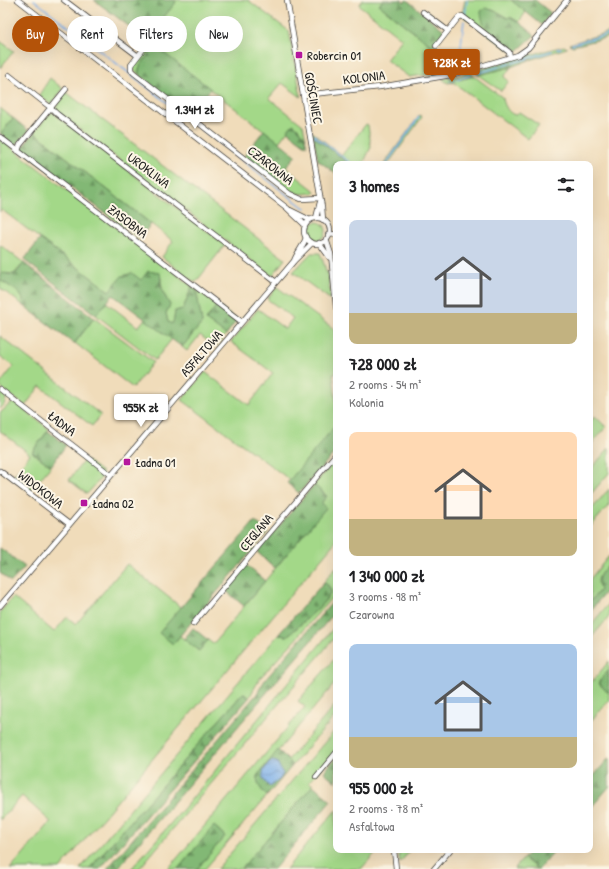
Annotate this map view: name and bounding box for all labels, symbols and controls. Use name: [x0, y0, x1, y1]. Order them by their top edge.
chip: Buy: [12, 16, 59, 52]
chip: Rent: [67, 16, 118, 52]
chip: Filters: [126, 16, 187, 52]
chip: New: [195, 16, 243, 52]
place label: Robercin 01: [307, 46, 361, 64]
pin: 728K zł: [415, 49, 489, 83]
marker: Robercin 01: [294, 50, 304, 60]
text: 728K zł: [433, 53, 471, 71]
street label: KOLONIA: [342, 65, 387, 89]
street label: GOŚCINIEC: [301, 71, 327, 125]
pin: 1.34M zł: [154, 96, 236, 130]
text: 1.34M zł: [175, 100, 215, 118]
street label: CZAROWNA: [244, 141, 299, 189]
street label: UROKLIWA: [124, 148, 175, 192]
text: 3 homes: [349, 174, 399, 197]
icon: filters: [555, 174, 577, 196]
street label: ZASOBNA: [104, 200, 152, 242]
icon: home: [427, 246, 499, 318]
street label: ASFALTOWA: [176, 325, 227, 380]
text: 728 000 zł: [349, 352, 417, 375]
text: 2 rooms · 54 m²: [349, 375, 421, 393]
text: Kolonia: [349, 393, 384, 411]
pin: 955K zł: [104, 394, 178, 428]
text: 955K zł: [123, 398, 159, 416]
street label: ŁADNA: [44, 406, 81, 440]
place label: Ładna 01: [135, 453, 176, 471]
marker: Ładna 01: [122, 457, 132, 467]
icon: home: [427, 458, 499, 530]
street label: WIDOKOWA: [15, 466, 68, 513]
place label: Ładna 02: [92, 494, 134, 512]
marker: Ładna 02: [79, 498, 89, 508]
street label: CEGLANA: [235, 509, 277, 554]
text: 1 340 000 zł: [349, 564, 425, 587]
text: 3 rooms · 98 m²: [349, 587, 421, 605]
text: Czarowna: [349, 605, 394, 623]
icon: home: [427, 670, 499, 742]
text: 955 000 zł: [349, 776, 414, 799]
text: 2 rooms · 78 m²: [349, 799, 423, 817]
text: Asfaltowa: [349, 817, 394, 835]

